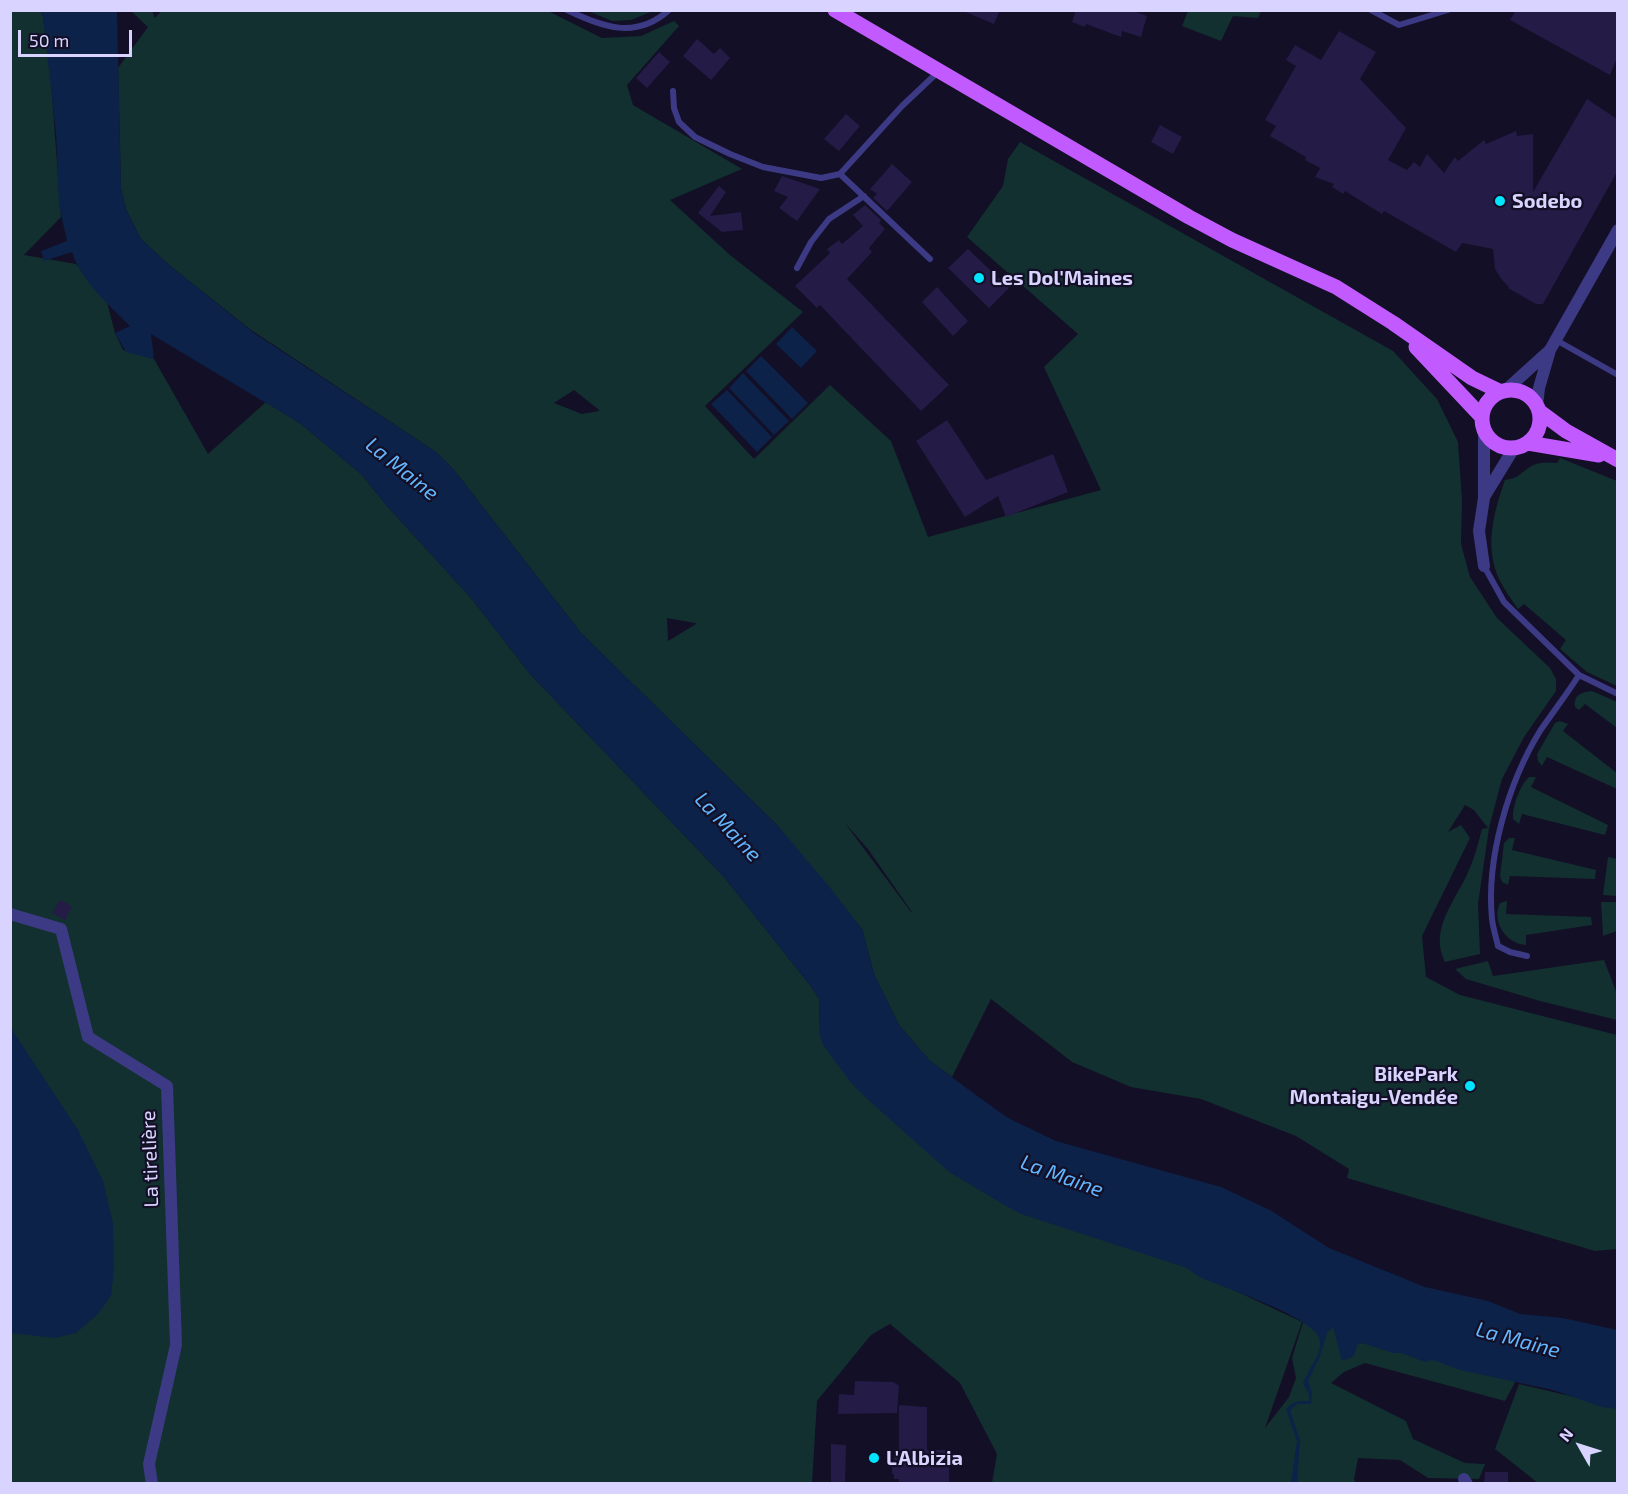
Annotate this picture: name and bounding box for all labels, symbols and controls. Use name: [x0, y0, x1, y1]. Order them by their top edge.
scale bar: [21, 18, 135, 56]
text: 50 m: [29, 29, 69, 51]
place label: Sodebo: [1512, 189, 1582, 213]
marker: Sodebo: [1493, 194, 1507, 208]
place label: Les Dol'Maines: [991, 266, 1133, 290]
marker: Les Dol'Maines: [972, 271, 986, 285]
water label: La Maine: [361, 432, 443, 506]
water label: La Maine: [689, 787, 767, 867]
place label: BikePark Montaigu-Vendée: [1290, 1062, 1458, 1109]
marker: BikePark Montaigu-Vendée: [1463, 1079, 1477, 1093]
street label: La tirelière: [136, 1110, 164, 1208]
water label: La Maine: [1017, 1149, 1107, 1203]
water label: La Maine: [1473, 1317, 1563, 1363]
north arrow: [1550, 1416, 1610, 1476]
text: N: [1555, 1424, 1577, 1445]
place label: L'Albizia: [886, 1446, 963, 1470]
marker: L'Albizia: [867, 1451, 881, 1465]

